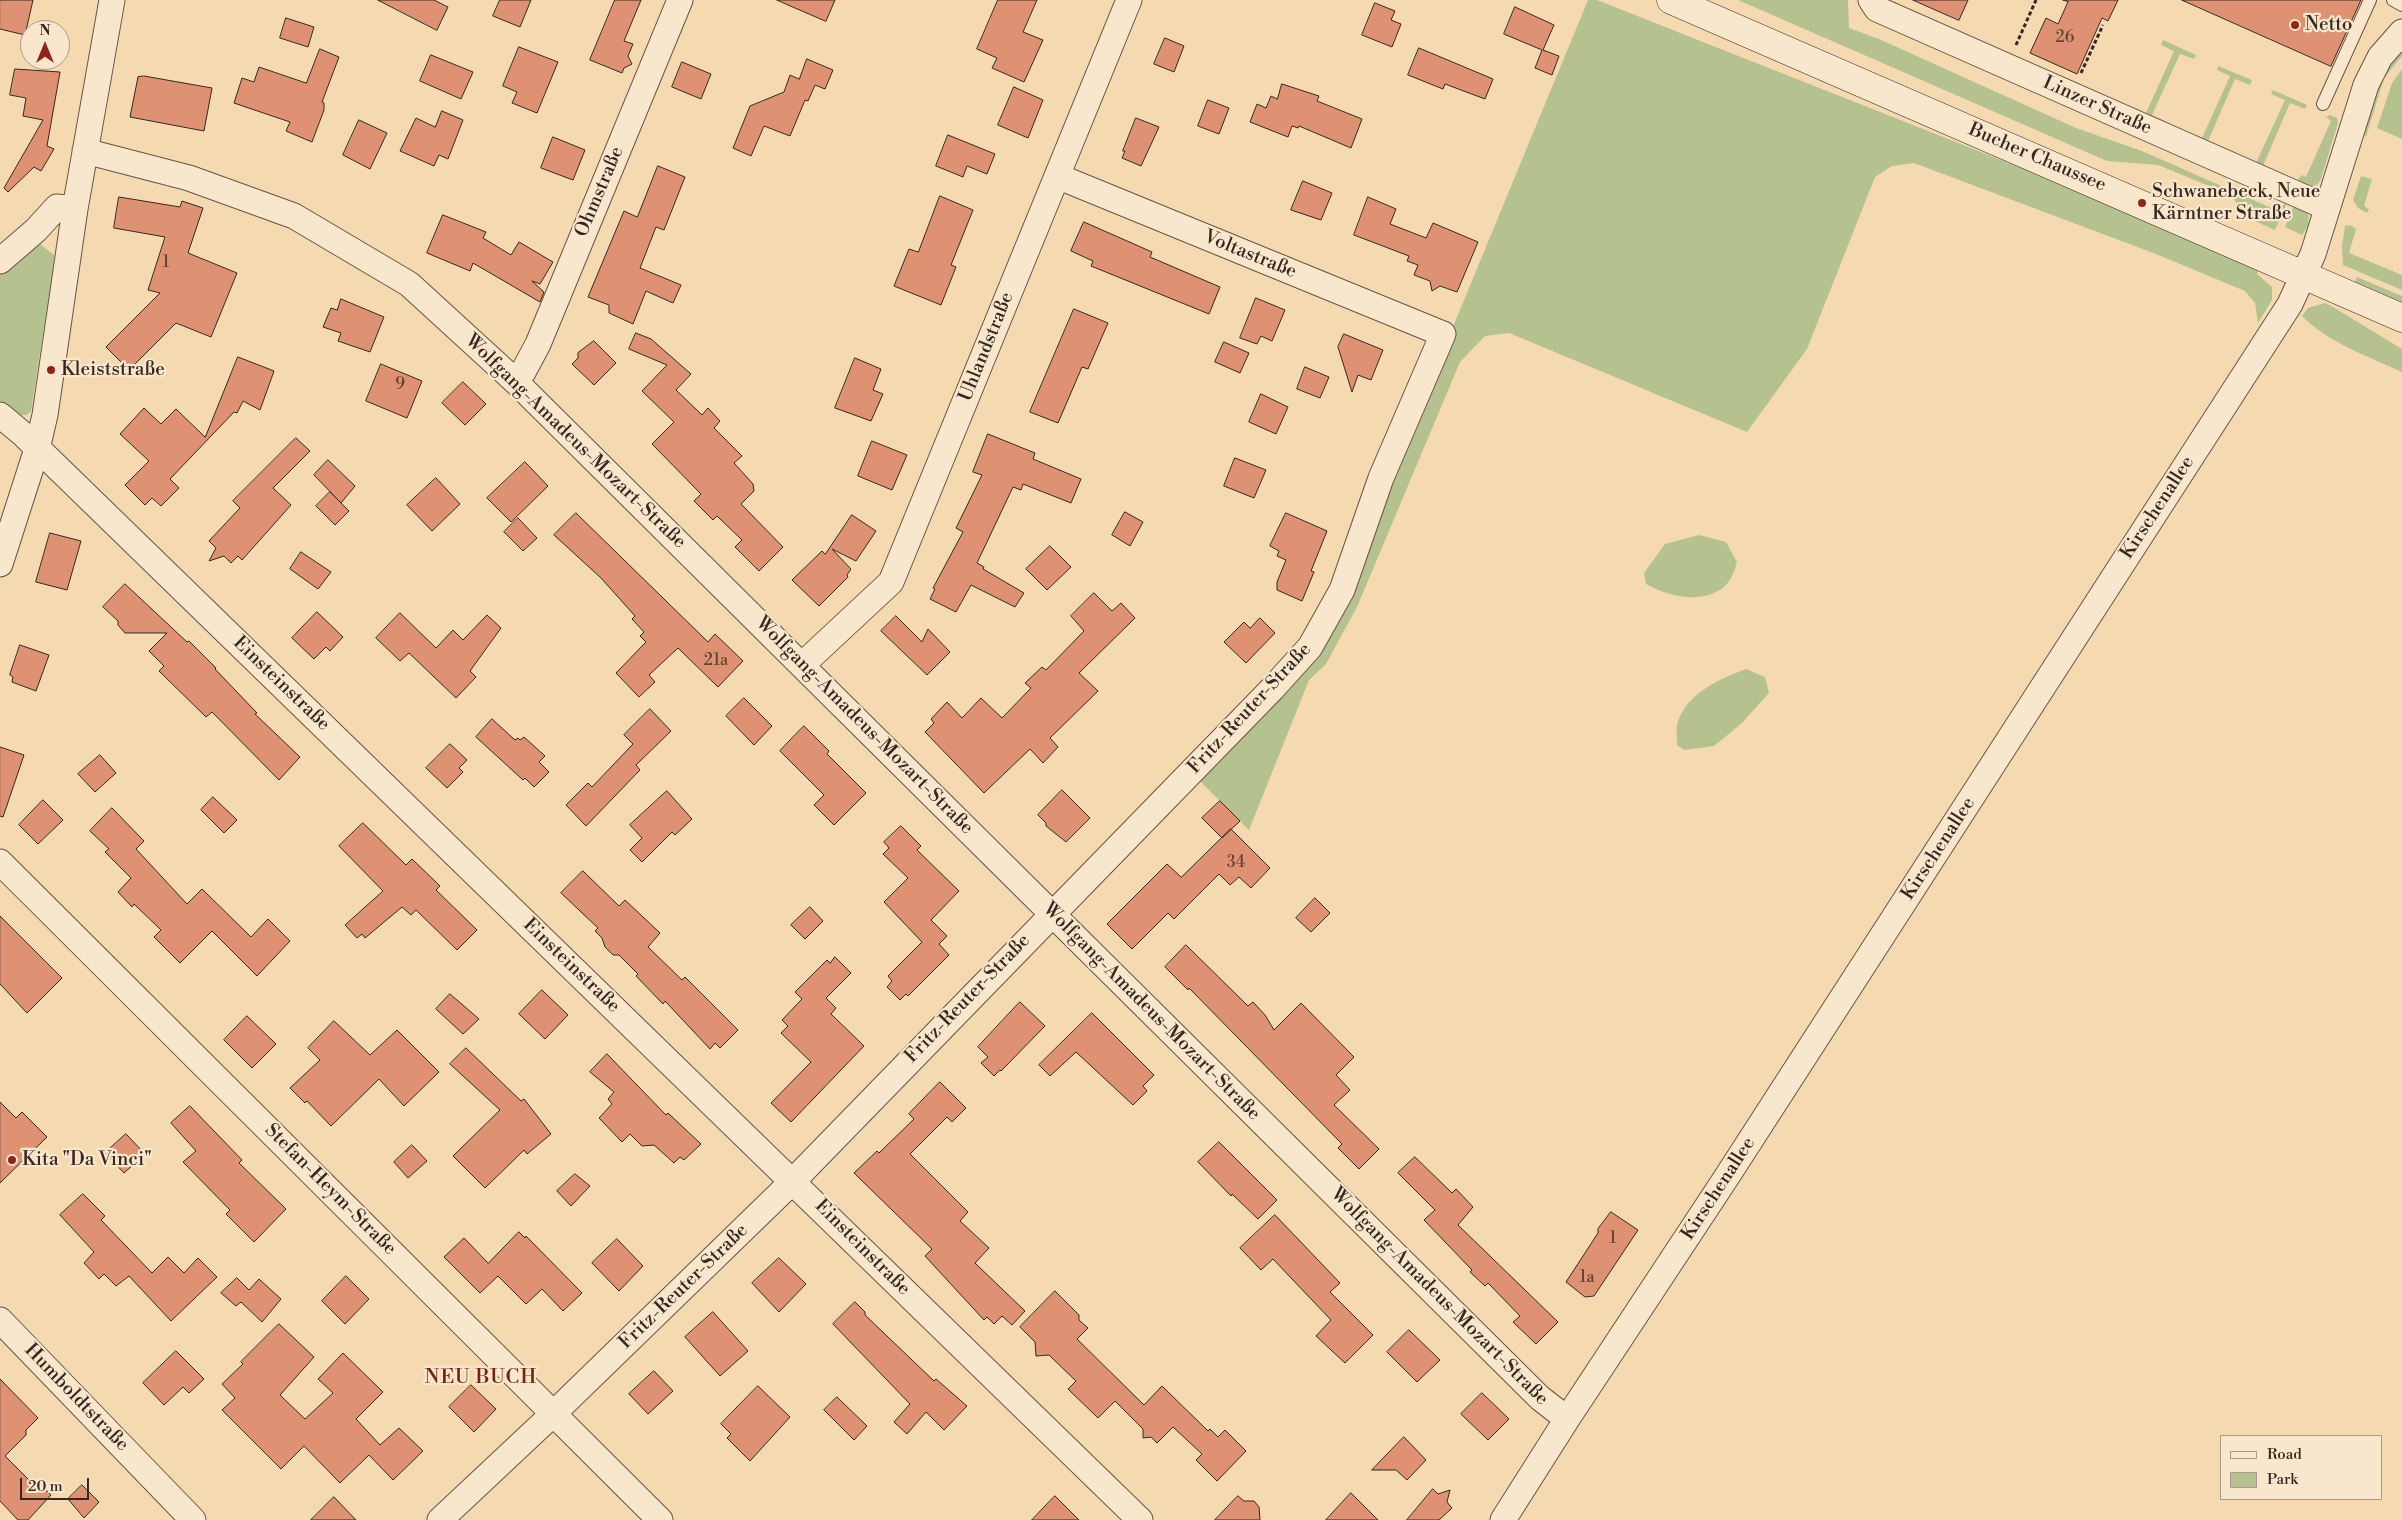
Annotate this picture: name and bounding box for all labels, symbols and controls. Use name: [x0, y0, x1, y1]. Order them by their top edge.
place label: Netto: [2305, 14, 2352, 36]
marker: Netto: [2289, 19, 2301, 31]
north arrow: [20, 20, 70, 70]
text: N: [39, 22, 51, 40]
house number: 26: [2056, 28, 2074, 48]
street label: Linzer Straße: [2039, 72, 2155, 140]
street label: Bucher Chaussee: [1965, 119, 2109, 197]
street label: Ohmstraße: [571, 143, 629, 241]
place label: Schwanebeck, Neue Kärntner Straße: [2152, 181, 2320, 225]
marker: Schwanebeck, Neue Kärntner Straße: [2136, 197, 2148, 209]
street label: Voltastraße: [1200, 226, 1300, 284]
house number: 1: [163, 253, 169, 273]
street label: Uhlandstraße: [955, 289, 1019, 405]
street label: Wolfgang-Amadeus-Mozart-Straße: [460, 330, 690, 554]
place label: Kleiststraße: [61, 359, 165, 381]
marker: Kleiststraße: [45, 364, 57, 376]
house number: 9: [395, 375, 405, 395]
street label: Kirschenallee: [2116, 452, 2200, 564]
street label: Wolfgang-Amadeus-Mozart-Straße: [750, 612, 978, 840]
street label: Einsteinstraße: [228, 632, 334, 736]
street label: Fritz-Reuter-Straße: [1184, 639, 1316, 779]
house number: 21a: [704, 651, 728, 671]
street label: Kirschenallee: [1897, 793, 1981, 905]
house number: 34: [1227, 853, 1245, 873]
street label: Wolfgang-Amadeus-Mozart-Straße: [1037, 898, 1265, 1126]
street label: Einsteinstraße: [518, 914, 624, 1018]
street label: Fritz-Reuter-Straße: [901, 930, 1035, 1068]
street label: Stefan-Heym-Straße: [259, 1119, 401, 1261]
street label: Kirschenallee: [1677, 1133, 1761, 1245]
place label: Kita "Da Vinci": [22, 1149, 152, 1171]
marker: Kita "Da Vinci": [6, 1154, 18, 1166]
street label: Wolfgang-Amadeus-Mozart-Straße: [1325, 1183, 1553, 1411]
street label: Einsteinstraße: [809, 1195, 915, 1301]
street label: Fritz-Reuter-Straße: [615, 1220, 753, 1354]
house number: 1: [1610, 1229, 1616, 1249]
house number: 1a: [1580, 1268, 1594, 1288]
street label: Humboldtstraße: [19, 1340, 133, 1456]
district label: NEU BUCH: [424, 1366, 538, 1390]
legend: [2220, 1435, 2382, 1500]
text: Road: [2267, 1445, 2302, 1464]
scale bar: [22, 1468, 91, 1500]
text: Park: [2267, 1470, 2298, 1489]
text: 20 m: [28, 1477, 63, 1496]

